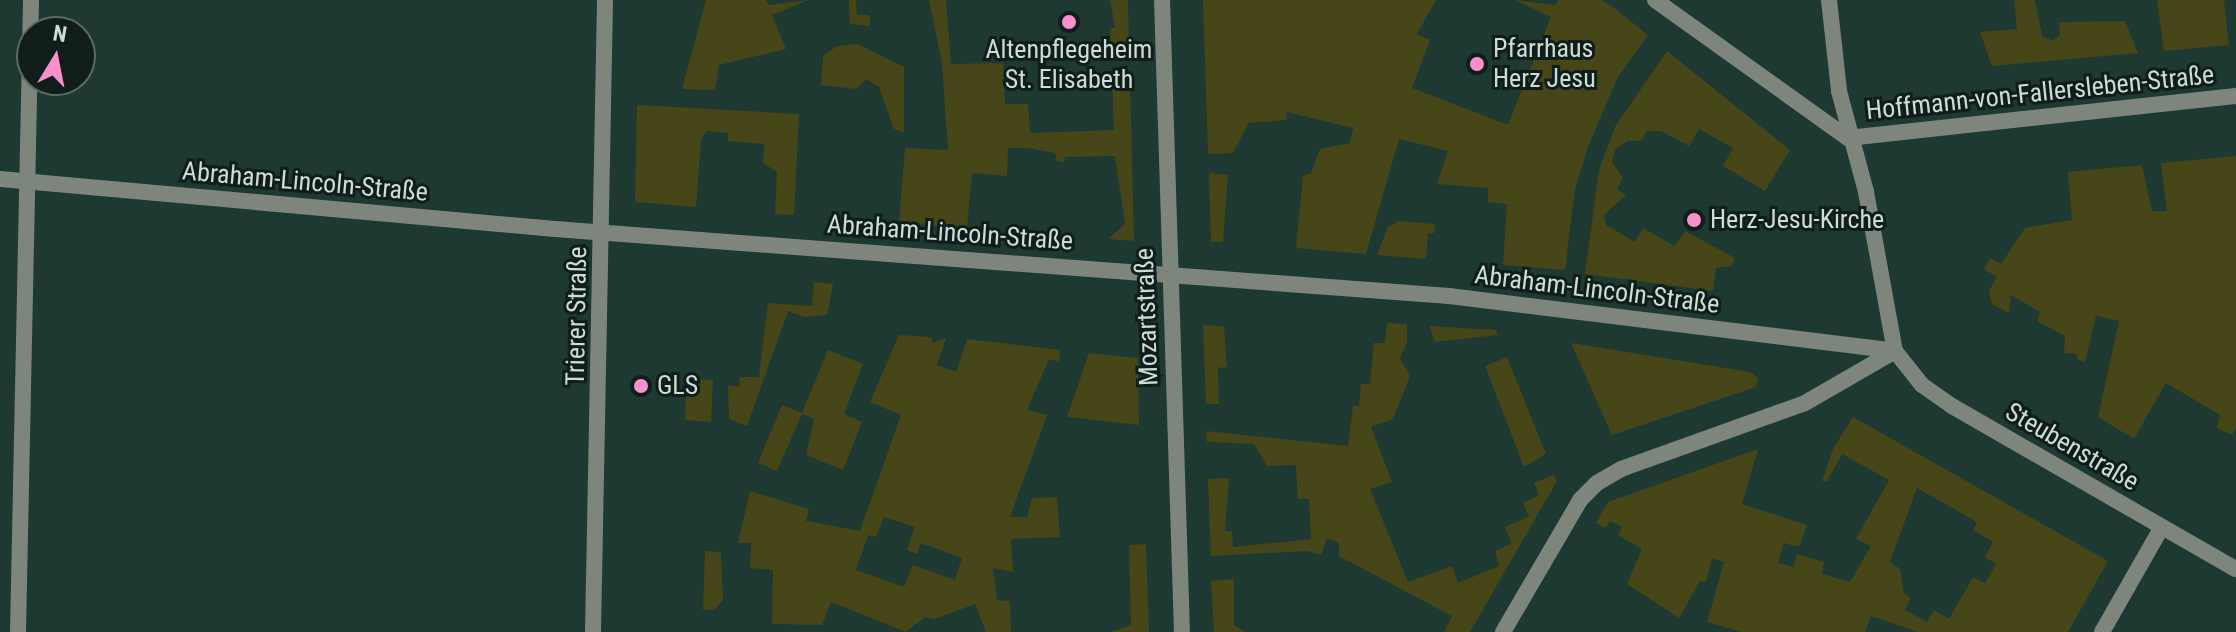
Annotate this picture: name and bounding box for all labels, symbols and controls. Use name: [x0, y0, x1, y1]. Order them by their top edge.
marker: Altenpflegeheim St. Elisabeth: [1060, 13, 1078, 31]
north arrow: [16, 16, 96, 96]
text: N: [51, 20, 69, 47]
place label: Pfarrhaus Herz Jesu: [1493, 33, 1596, 94]
place label: Altenpflegeheim St. Elisabeth: [986, 34, 1152, 96]
marker: Pfarrhaus Herz Jesu: [1468, 55, 1486, 73]
street label: Hoffmann-von-Fallersleben-Straße: [1864, 59, 2216, 127]
street label: Abraham-Lincoln-Straße: [181, 156, 429, 208]
place label: Herz-Jesu-Kirche: [1710, 204, 1884, 236]
street label: Abraham-Lincoln-Straße: [826, 209, 1074, 257]
marker: Herz-Jesu-Kirche: [1685, 211, 1703, 229]
street label: Trierer Straße: [560, 246, 594, 386]
street label: Mozartstraße: [1129, 248, 1165, 386]
street label: Abraham-Lincoln-Straße: [1473, 259, 1721, 321]
place label: GLS: [657, 370, 698, 402]
marker: GLS: [632, 377, 650, 395]
street label: Steubenstraße: [2000, 396, 2144, 498]

